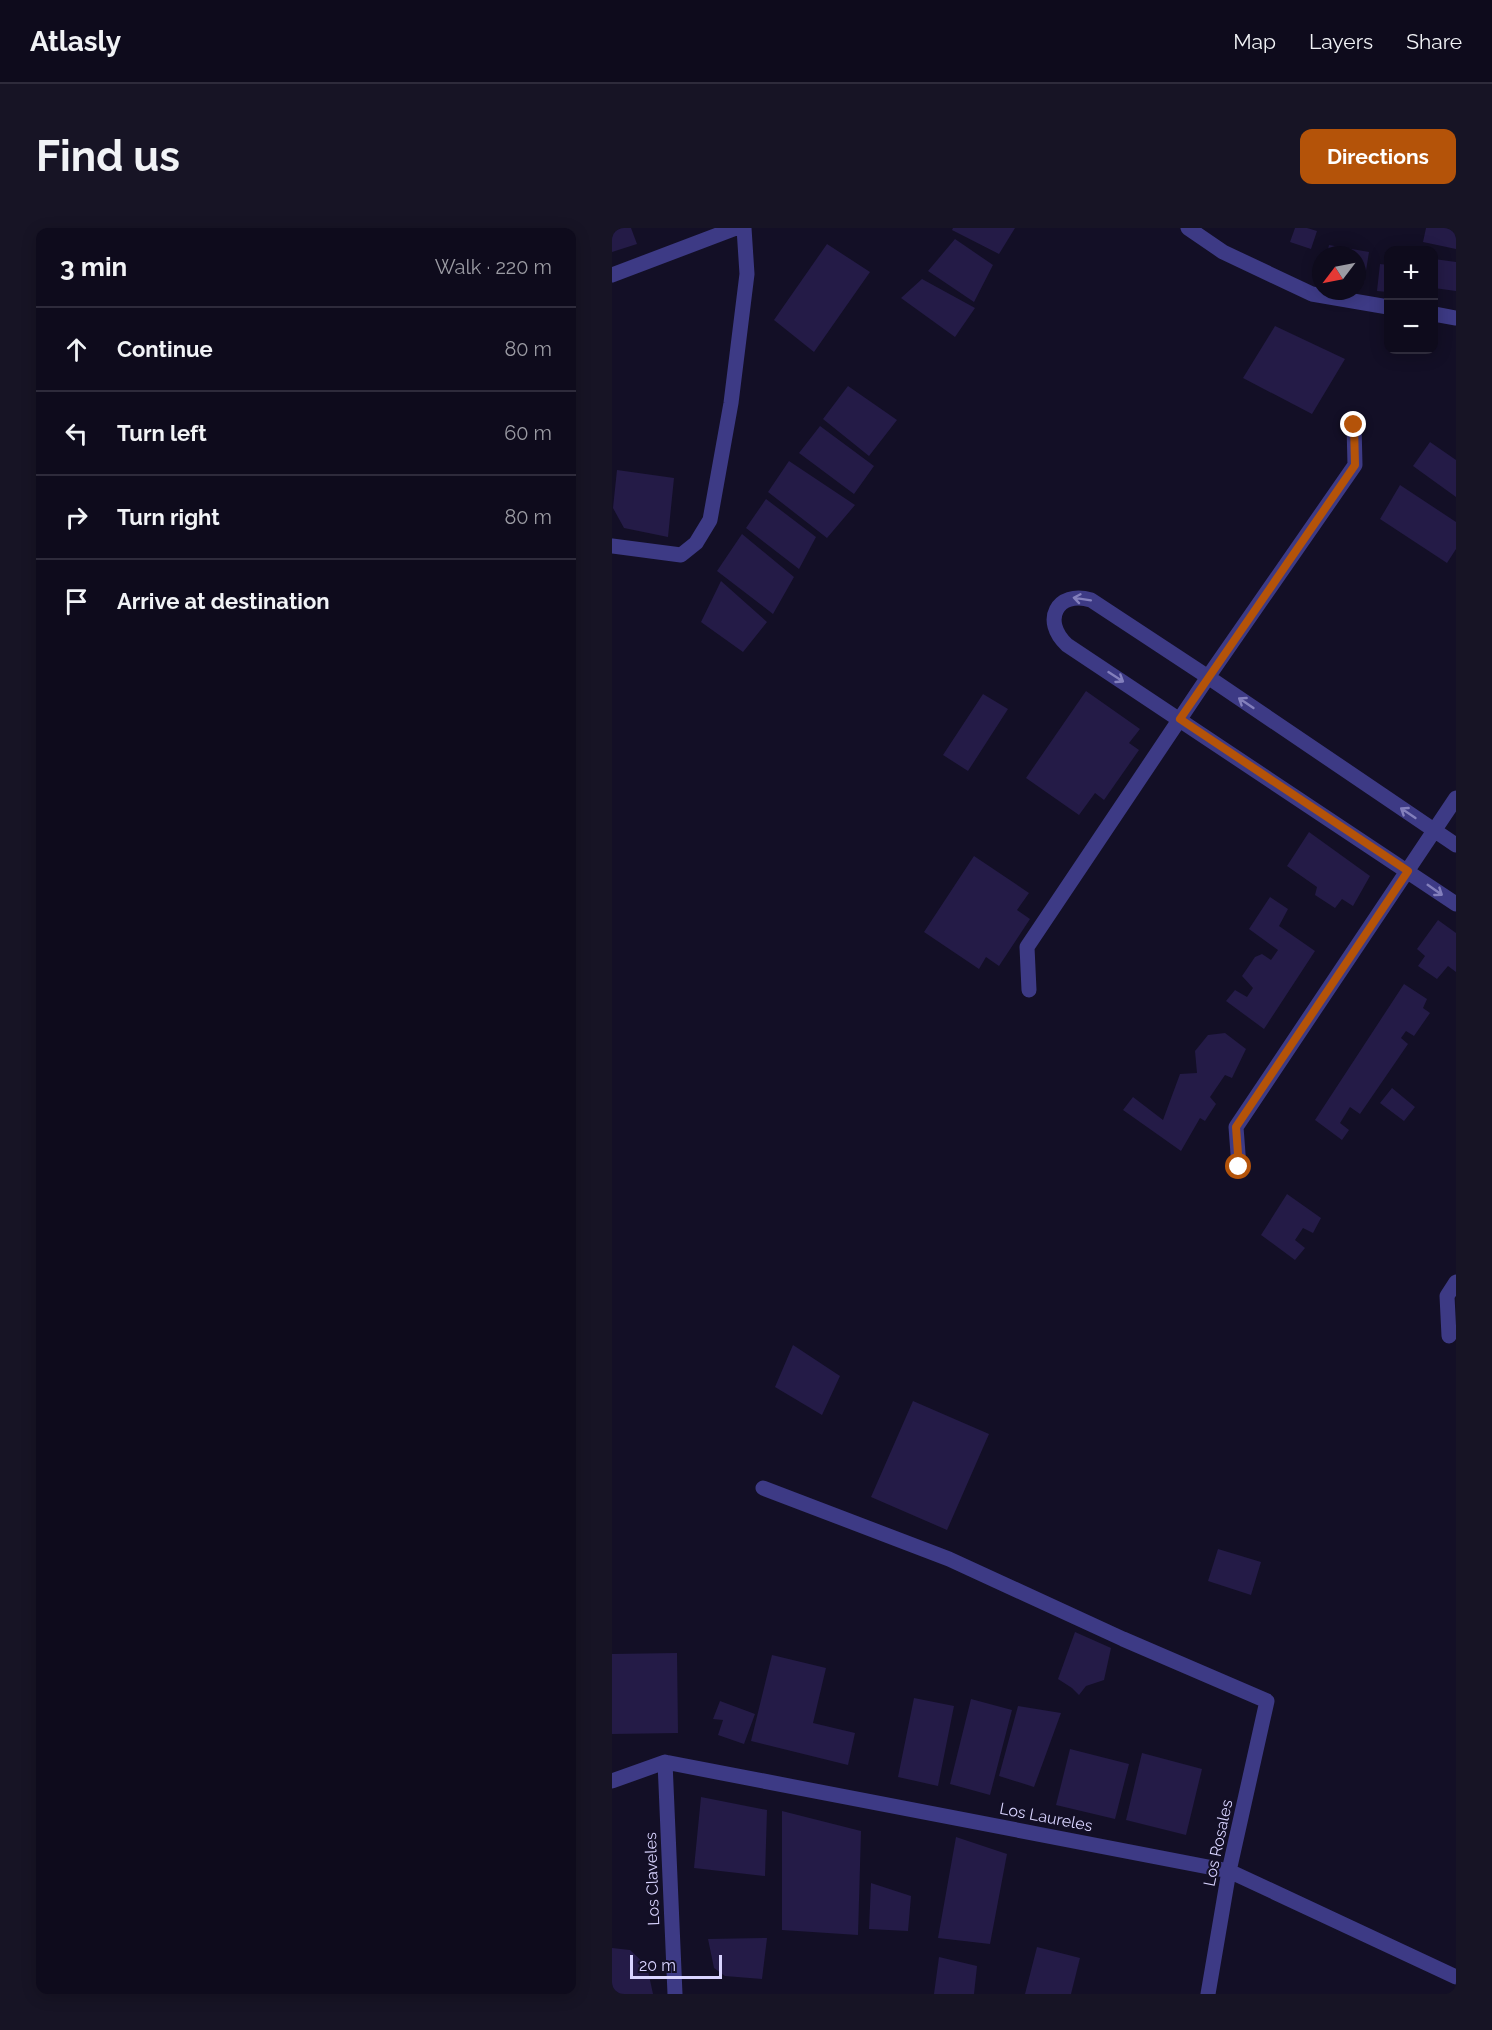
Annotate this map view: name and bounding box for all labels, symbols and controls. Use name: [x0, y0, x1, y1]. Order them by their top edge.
text: Atlasly: [30, 25, 121, 58]
text: Map: [1233, 29, 1276, 54]
text: Layers: [1309, 29, 1373, 54]
text: Share: [1406, 29, 1462, 54]
button: Directions: [1300, 129, 1456, 184]
text: Find us: [36, 132, 180, 181]
north arrow: [1312, 246, 1366, 300]
map controls: [1384, 246, 1438, 354]
button: +: [1384, 246, 1438, 300]
text: 3 min: [60, 252, 127, 282]
text: Walk · 220 m: [435, 255, 552, 279]
button: −: [1384, 300, 1438, 354]
icon: ahead: [60, 333, 93, 366]
text: Continue: [117, 336, 213, 362]
text: 80 m: [504, 337, 552, 361]
route end: [1340, 411, 1366, 437]
icon: left: [60, 417, 93, 450]
text: Turn left: [117, 420, 207, 446]
text: 60 m: [504, 421, 552, 445]
icon: right: [60, 501, 93, 534]
text: Turn right: [117, 504, 220, 530]
text: 80 m: [504, 505, 552, 529]
icon: arrive: [60, 585, 93, 618]
text: Arrive at destination: [117, 588, 330, 614]
one-way arrow: [1073, 594, 1093, 605]
one-way arrow: [1107, 671, 1123, 683]
one-way arrow: [1239, 697, 1255, 709]
one-way arrow: [1400, 807, 1416, 819]
one-way arrow: [1427, 884, 1443, 896]
route start: [1225, 1153, 1251, 1179]
street label: Los Rosales: [1200, 1798, 1237, 1888]
street label: Los Laureles: [998, 1799, 1094, 1835]
street label: Los Claveles: [641, 1832, 663, 1926]
scale bar: [630, 1952, 722, 1980]
text: 20 m: [639, 1956, 676, 1975]

